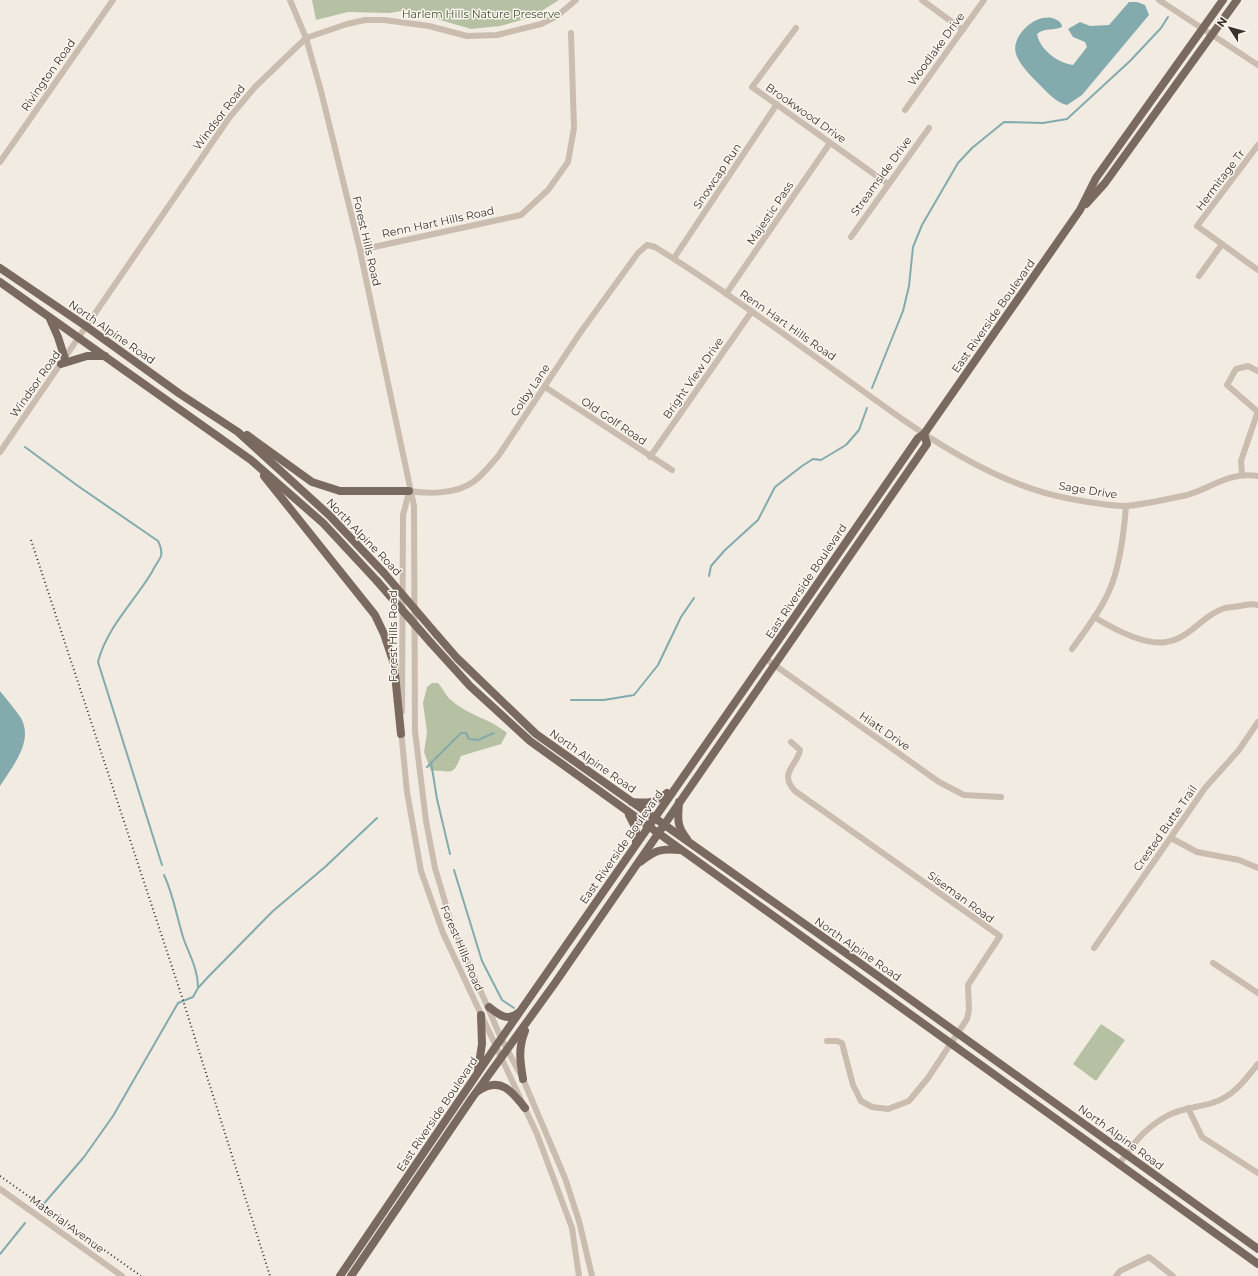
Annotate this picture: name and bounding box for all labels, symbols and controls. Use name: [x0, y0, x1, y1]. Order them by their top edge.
park label: Harlem Hills Nature Preserve: [402, 7, 561, 21]
north arrow: [1210, 8, 1250, 48]
street label: Woodlake Drive: [905, 9, 967, 88]
text: N: [1214, 14, 1230, 30]
street label: Rivington Road: [18, 36, 78, 114]
street label: Brookwood Drive: [763, 80, 849, 146]
street label: Windsor Road: [190, 82, 248, 152]
street label: Streamside Drive: [848, 133, 915, 218]
street label: Snowcap Run: [690, 140, 744, 212]
street label: Hermitage Tr: [1192, 147, 1248, 213]
street label: Majestic Pass: [744, 178, 797, 247]
street label: Forest Hills Road: [350, 195, 384, 287]
street label: Renn Hart Hills Road: [381, 203, 495, 241]
street label: East Riverside Boulevard: [948, 256, 1038, 376]
street label: Renn Hart Hills Road: [737, 286, 839, 364]
street label: North Alpine Road: [66, 297, 158, 367]
street label: Bright View Drive: [660, 334, 727, 421]
street label: Windsor Road: [7, 348, 63, 420]
street label: Colby Lane: [507, 361, 553, 419]
street label: Old Golf Road: [578, 394, 650, 448]
street label: Sage Drive: [1058, 478, 1119, 502]
street label: North Alpine Road: [323, 495, 405, 579]
street label: East Riverside Boulevard: [762, 521, 850, 641]
street label: Forest Hills Road: [386, 590, 400, 682]
street label: Hiatt Drive: [857, 708, 913, 754]
street label: North Alpine Road: [547, 726, 639, 796]
street label: Crested Butte Trail: [1130, 782, 1200, 874]
street label: East Riverside Boulevard: [576, 787, 666, 907]
street label: Siseman Road: [925, 868, 997, 926]
street label: Forest Hills Road: [438, 903, 486, 993]
street label: North Alpine Road: [812, 914, 904, 984]
street label: East Riverside Boulevard: [393, 1054, 481, 1174]
street label: North Alpine Road: [1076, 1101, 1166, 1173]
street label: Material Avenue: [27, 1192, 107, 1256]

